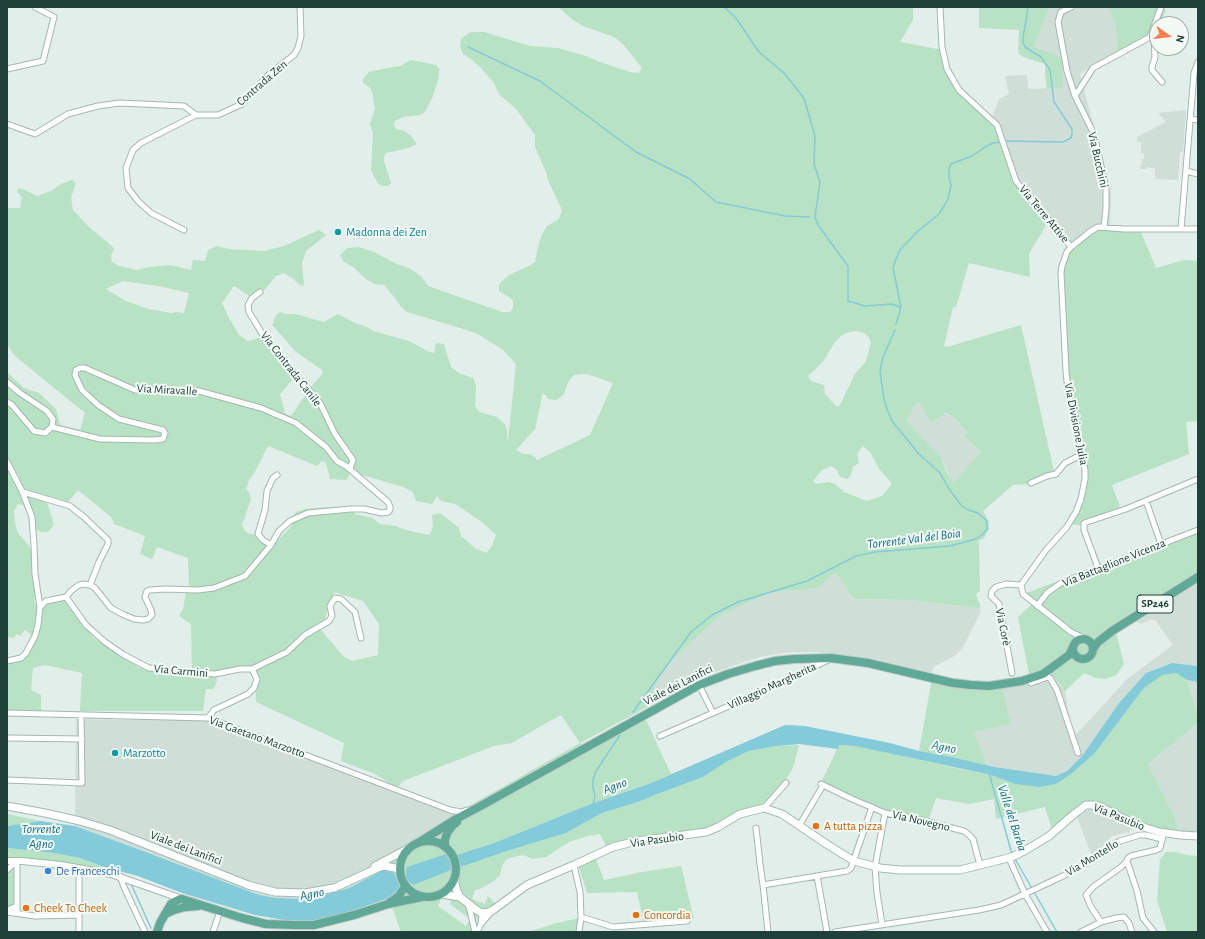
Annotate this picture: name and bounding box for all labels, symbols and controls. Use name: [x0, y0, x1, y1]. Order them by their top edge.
north arrow: [1149, 16, 1189, 56]
text: N: [1174, 34, 1186, 44]
street label: Contrada Zen: [234, 57, 290, 109]
street label: Via Bucchini: [1085, 130, 1111, 190]
street label: Via Terre Attive: [1016, 182, 1072, 246]
place label: Madonna dei Zen: [346, 225, 427, 239]
marker: Madonna dei Zen: [333, 227, 343, 237]
street label: Via Contrada Canile: [257, 329, 325, 409]
street label: Via Miravalle: [136, 381, 198, 399]
street label: Via Divisione Julia: [1061, 382, 1091, 466]
water label: Torrente Val del Boia: [866, 526, 962, 552]
street label: Via Battaglione Vicenza: [1060, 536, 1168, 590]
road number: SP246: [1137, 595, 1173, 613]
street label: Via Corè: [992, 607, 1014, 647]
street label: Villaggio Margherita: [725, 659, 819, 713]
street label: Via Carmini: [153, 661, 209, 681]
street label: Viale dei Lanifici: [641, 661, 715, 709]
street label: Via Gaetano Marzotto: [207, 713, 307, 761]
water label: Agno: [931, 737, 957, 757]
place label: Marzotto: [123, 746, 166, 760]
marker: Marzotto: [110, 748, 120, 758]
water label: Agno: [601, 774, 629, 798]
water label: Valle del Barba: [994, 783, 1030, 853]
street label: Via Pasubio: [1091, 800, 1147, 834]
street label: Via Novegno: [891, 807, 951, 835]
place label: A tutta pizza: [824, 819, 882, 833]
water label: Torrente Agno: [21, 821, 61, 852]
marker: A tutta pizza: [811, 821, 821, 831]
street label: Viale dei Lanifici: [148, 828, 224, 868]
street label: Via Pasubio: [629, 829, 685, 851]
street label: Via Montello: [1063, 837, 1121, 879]
place label: De Franceschi: [56, 864, 120, 878]
marker: De Franceschi: [43, 866, 53, 876]
water label: Agno: [299, 884, 325, 904]
place label: Cheek To Cheek: [34, 901, 107, 915]
marker: Cheek To Cheek: [21, 903, 31, 913]
place label: Concordia: [644, 908, 691, 922]
marker: Concordia: [631, 910, 641, 920]

